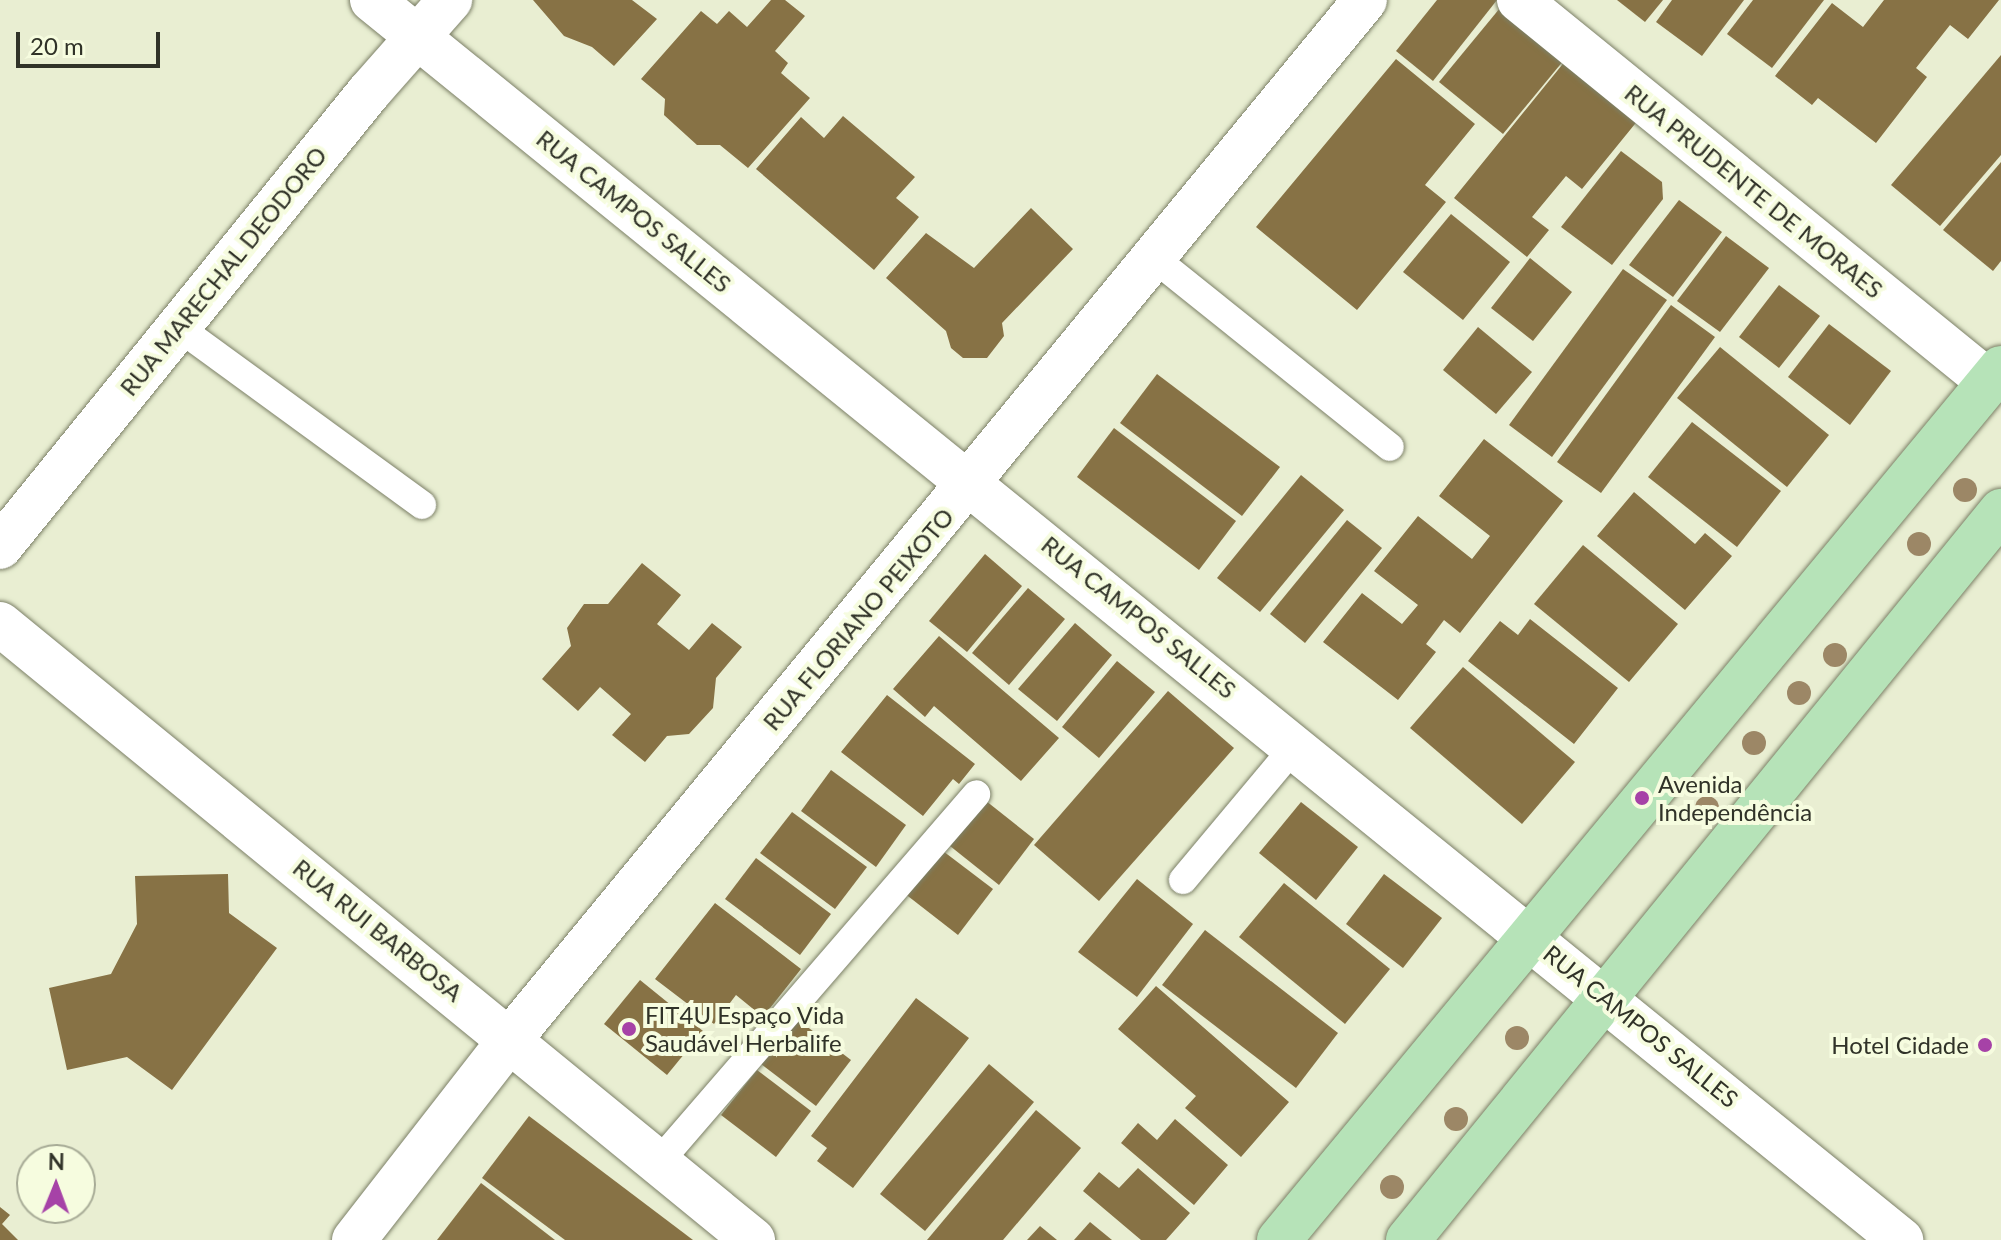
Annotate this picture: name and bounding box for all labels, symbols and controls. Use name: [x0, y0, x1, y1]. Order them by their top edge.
scale bar: [20, 16, 164, 66]
text: 20 m: [30, 31, 84, 60]
street label: RUA PRUDENTE DE MORAES: [1619, 78, 1889, 304]
street label: RUA CAMPOS SALLES: [531, 124, 737, 298]
street label: RUA MARECHAL DEODORO: [113, 140, 333, 402]
street label: RUA FLORIANO PEIXOTO: [756, 502, 960, 736]
street label: RUA CAMPOS SALLES: [1036, 530, 1242, 704]
place label: Avenida Independência: [1658, 770, 1812, 826]
marker: Avenida Independência: [1633, 789, 1651, 807]
street label: RUA RUI BARBOSA: [287, 853, 469, 1007]
street label: RUA CAMPOS SALLES: [1538, 939, 1744, 1113]
place label: FIT4U Espaço Vida Saudável Herbalife: [645, 1001, 845, 1057]
marker: FIT4U Espaço Vida Saudável Herbalife: [620, 1020, 638, 1038]
place label: Hotel Cidade: [1831, 1031, 1969, 1059]
marker: Hotel Cidade: [1976, 1036, 1994, 1054]
north arrow: [16, 1144, 96, 1224]
text: N: [48, 1148, 65, 1175]

